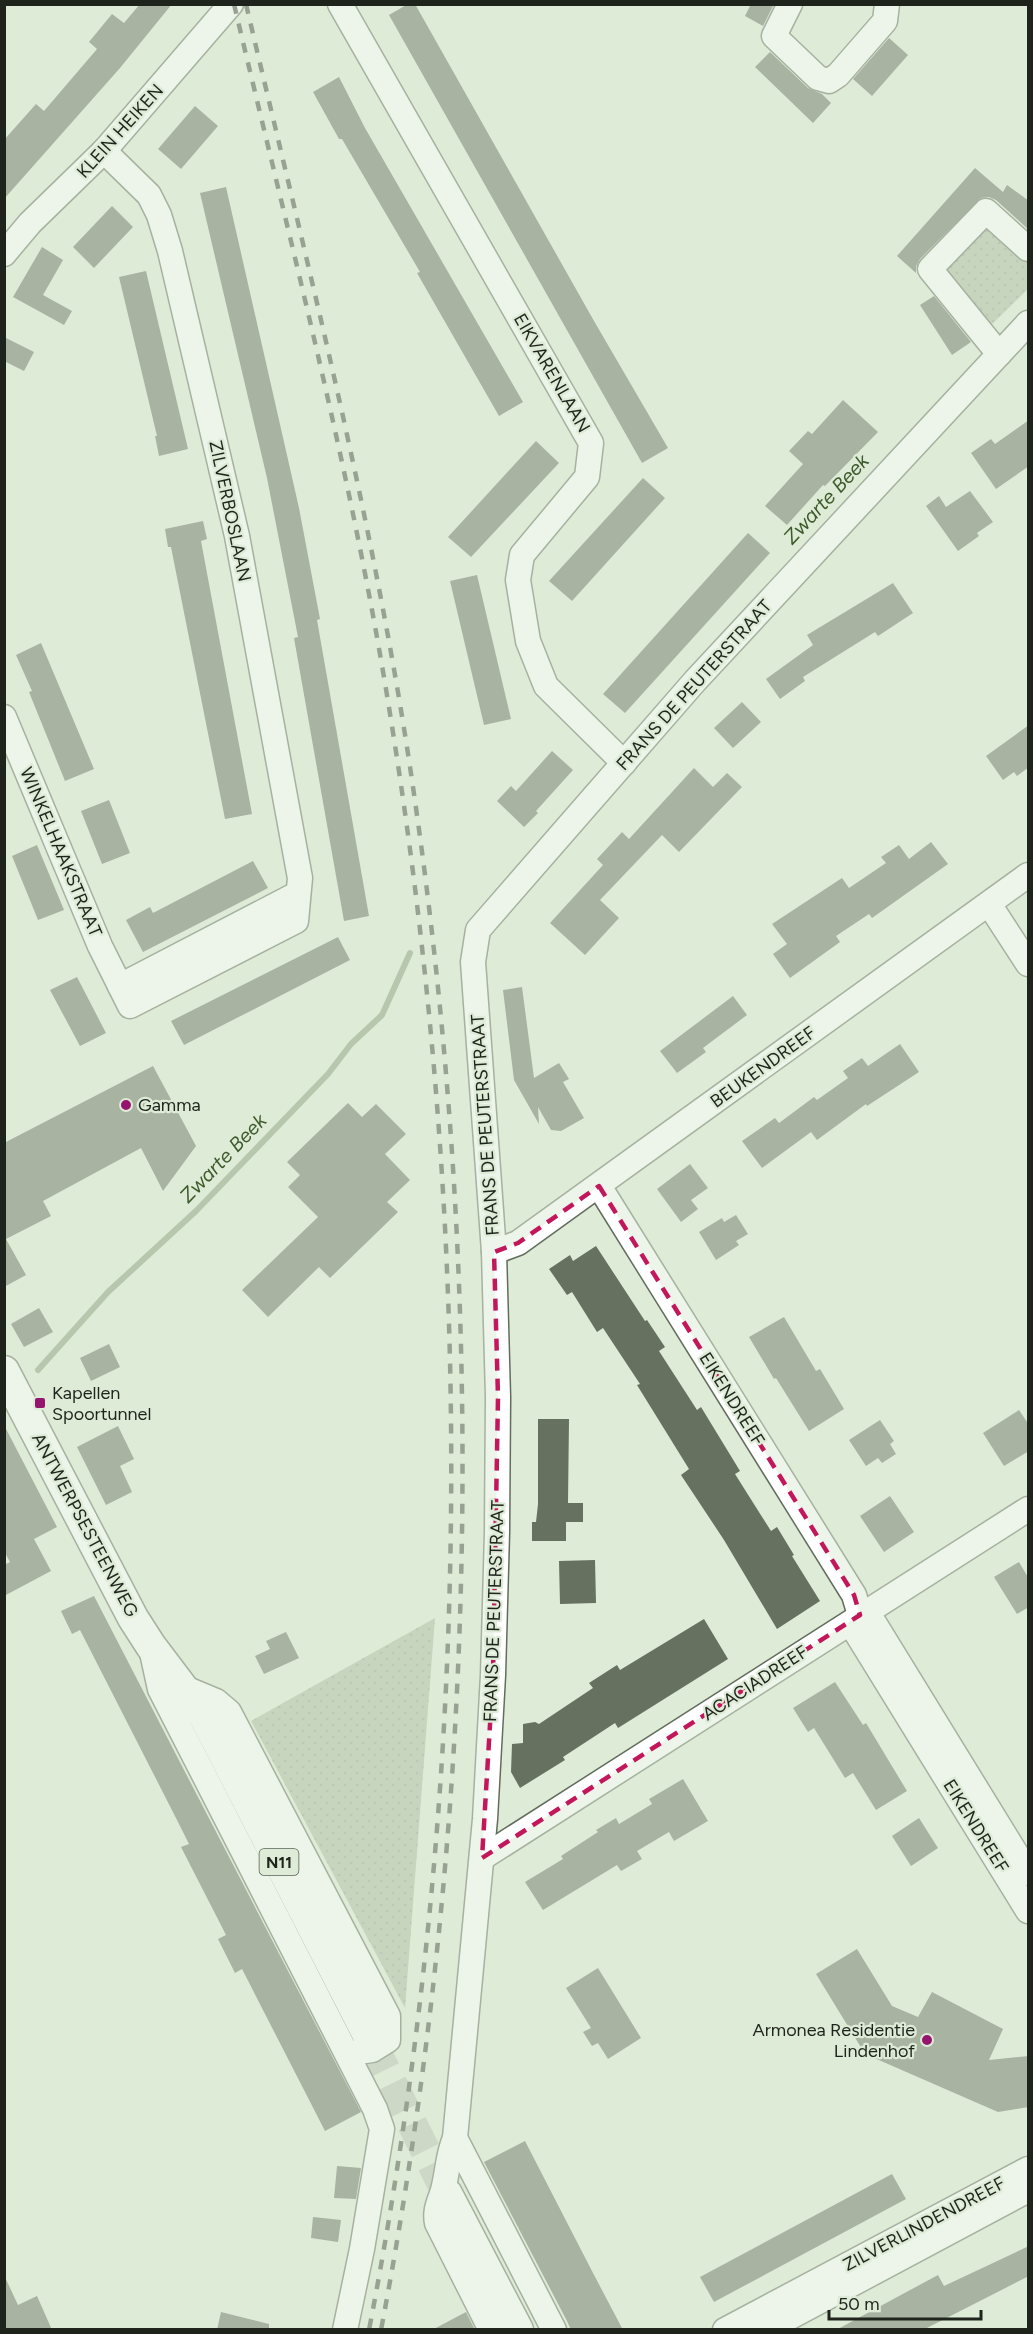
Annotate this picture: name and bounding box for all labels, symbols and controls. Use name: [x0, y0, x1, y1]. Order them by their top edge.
street label: KLEIN HEIKEN: [72, 79, 168, 183]
street label: EIKVARENLAAN: [509, 310, 595, 436]
street label: ZILVERBOSLAAN: [204, 438, 256, 584]
water label: Zwarte Beek: [778, 448, 875, 549]
street label: FRANS DE PEUTERSTRAAT: [612, 595, 776, 775]
street label: WINKELHAAKSTRAAT: [15, 764, 107, 940]
street label: FRANS DE PEUTERSTRAAT: [466, 1013, 504, 1237]
street label: BEUKENDREEF: [706, 1021, 820, 1113]
place label: Gamma: [138, 1094, 201, 1116]
marker: Gamma: [119, 1098, 133, 1112]
water label: Zwarte Beek: [175, 1108, 272, 1207]
street label: EIKENDREEF: [695, 1348, 769, 1450]
place label: Kapellen Spoortunnel: [52, 1382, 151, 1425]
marker: Kapellen Spoortunnel: [33, 1396, 47, 1410]
street label: ANTWERPSESTEENWEG: [27, 1429, 143, 1621]
street label: FRANS DE PEUTERSTRAAT: [479, 1500, 509, 1722]
street label: ACACIADREEF: [698, 1641, 812, 1725]
street label: EIKENDREEF: [939, 1775, 1013, 1877]
road number: N11: [260, 1849, 298, 1875]
place label: Armonea Residentie Lindenhof: [753, 2019, 915, 2062]
marker: Armonea Residentie Lindenhof: [920, 2033, 934, 2047]
street label: ZILVERLINDENDREEF: [839, 2172, 1009, 2276]
scale bar: [829, 2283, 980, 2321]
text: 50 m: [838, 2293, 880, 2315]

